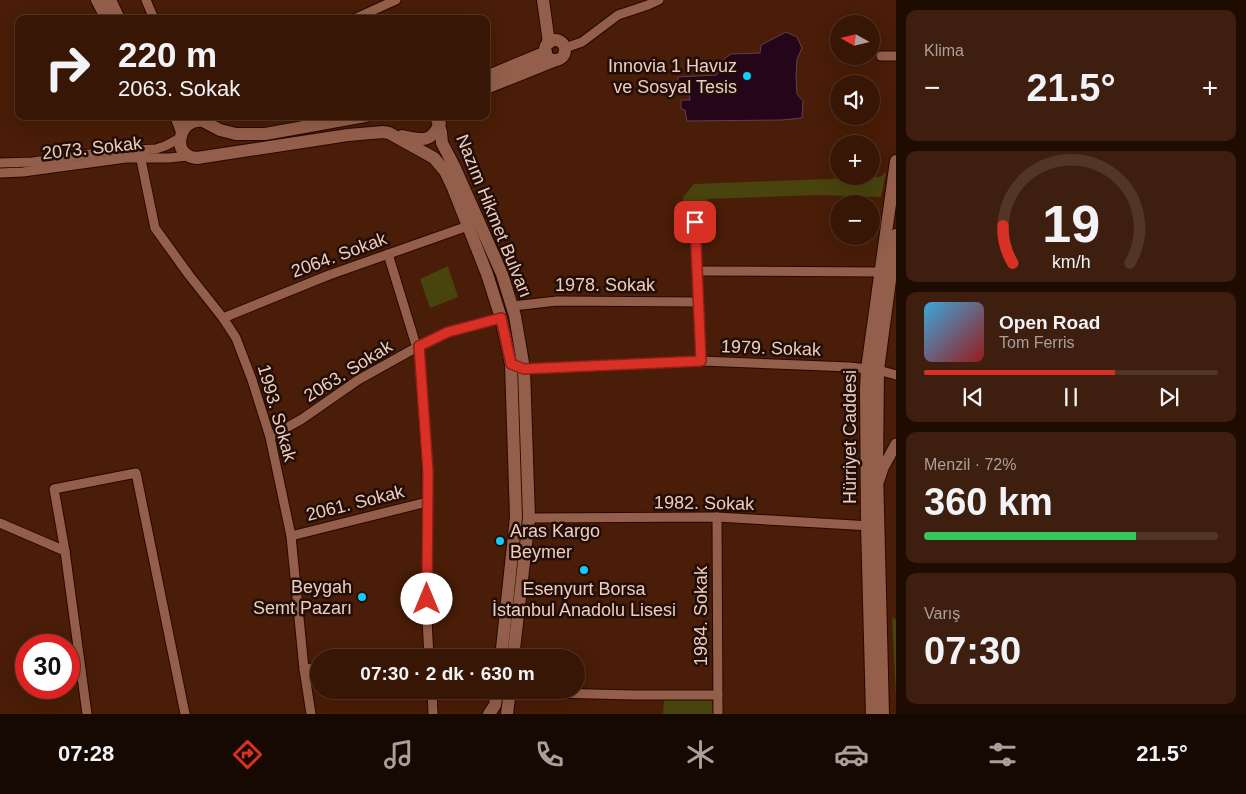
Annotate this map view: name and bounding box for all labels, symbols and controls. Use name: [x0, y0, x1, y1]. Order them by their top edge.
north arrow: [830, 15, 880, 65]
map controls: [830, 15, 880, 245]
icon: right: [35, 35, 100, 100]
text: 220 m: [118, 35, 217, 74]
text: Klima: [924, 42, 964, 59]
place label: Innovia 1 Havuz ve Sosyal Tesis: [608, 56, 737, 97]
text: 21.5°: [1026, 67, 1116, 109]
marker: Innovia 1 Havuz ve Sosyal Tesis: [741, 70, 753, 82]
text: −: [924, 72, 940, 103]
text: +: [1202, 72, 1218, 103]
button: sound: [830, 75, 880, 125]
text: 2063. Sokak: [118, 76, 240, 101]
street label: Nazım Hikmet Bulvarı: [452, 132, 536, 300]
street label: 2073. Sokak: [41, 133, 144, 163]
button: +: [830, 135, 880, 185]
button: −: [830, 195, 880, 245]
text: 19: [1042, 195, 1100, 253]
pin: [674, 201, 716, 243]
icon: arrive: [681, 208, 709, 236]
street label: 2064. Sokak: [289, 228, 390, 282]
text: km/h: [1052, 252, 1090, 272]
street label: 1978. Sokak: [555, 275, 656, 295]
text: Open Road: [999, 312, 1100, 333]
text: Tom Ferris: [999, 334, 1075, 351]
street label: 2063. Sokak: [300, 335, 397, 406]
street label: 1979. Sokak: [721, 336, 822, 360]
street label: 1993. Sokak: [254, 362, 301, 465]
street label: Hürriyet Caddesi: [840, 370, 860, 504]
icon: previous: [959, 383, 987, 411]
icon: pause: [1057, 383, 1085, 411]
icon: next: [1155, 383, 1183, 411]
text: Menzil · 72%: [924, 456, 1016, 473]
street label: 2061. Sokak: [304, 481, 407, 525]
text: 360 km: [924, 481, 1053, 523]
street label: 1982. Sokak: [654, 492, 755, 514]
place label: Aras Kargo Beymer: [510, 521, 600, 562]
marker: Aras Kargo Beymer: [494, 535, 506, 547]
marker: Esenyurt Borsa İstanbul Anadolu Lisesi: [578, 564, 590, 576]
street label: 1984. Sokak: [691, 565, 711, 666]
position arrow: [400, 572, 452, 624]
place label: Beygah Semt Pazarı: [253, 577, 352, 618]
place label: Esenyurt Borsa İstanbul Anadolu Lisesi: [492, 579, 676, 620]
marker: Beygah Semt Pazarı: [356, 591, 368, 603]
text: Varış: [924, 605, 960, 622]
text: 07:30: [924, 630, 1021, 672]
speed limit sign: 30: [15, 634, 80, 699]
text: 07:30 · 2 dk · 630 m: [360, 663, 535, 684]
icon: directions: [230, 737, 265, 772]
icon: music: [381, 737, 416, 772]
icon: phone: [532, 737, 567, 772]
icon: climate: [683, 737, 718, 772]
icon: car: [834, 737, 869, 772]
icon: filters: [985, 737, 1020, 772]
text: 07:28: [58, 741, 114, 766]
text: 21.5°: [1136, 741, 1188, 766]

